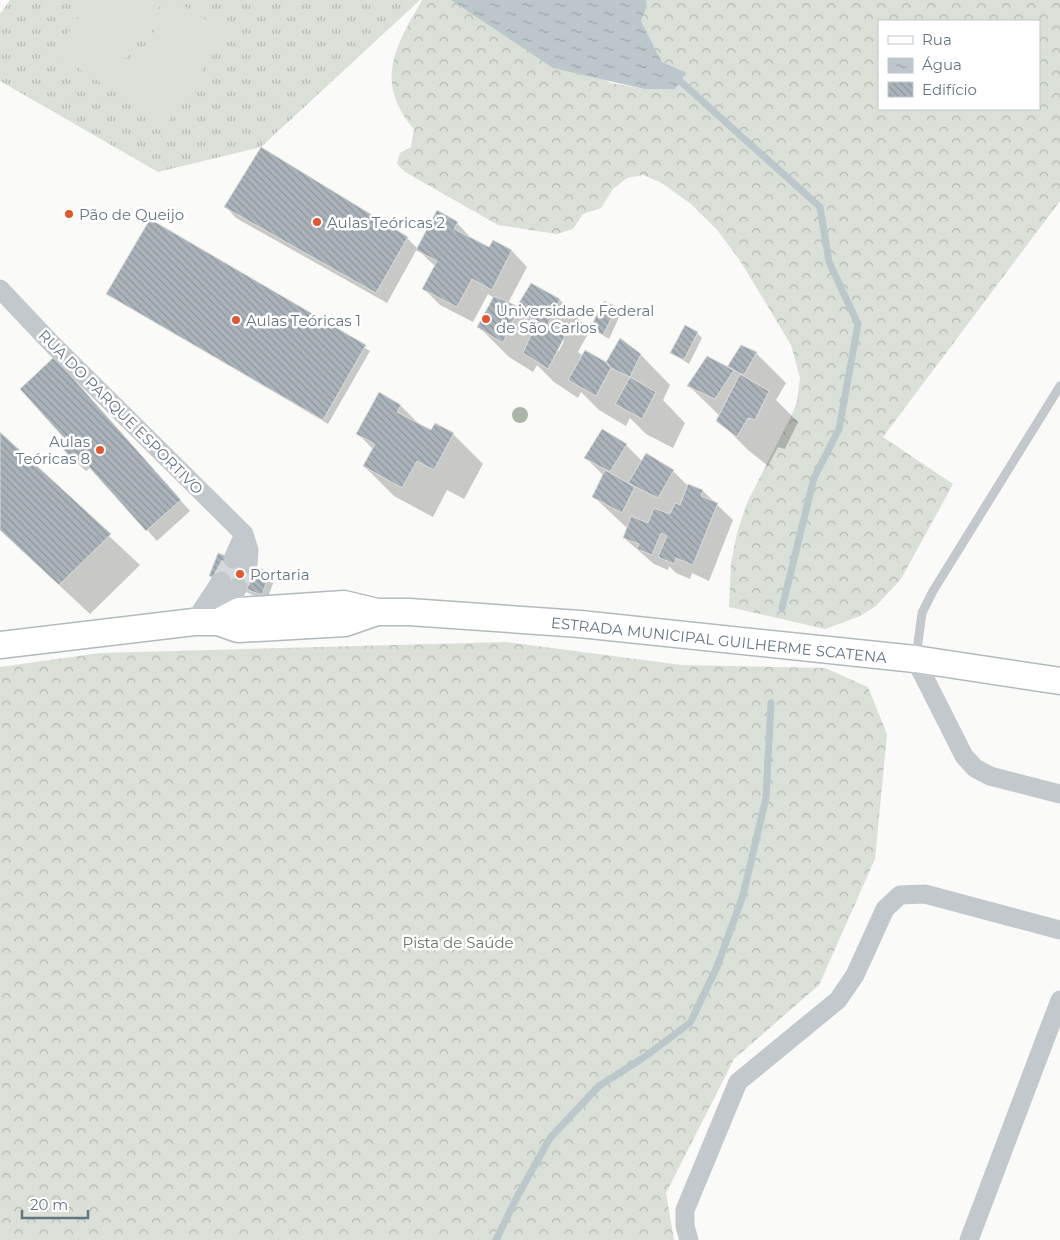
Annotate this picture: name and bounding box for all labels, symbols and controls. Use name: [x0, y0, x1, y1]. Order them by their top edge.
legend: [878, 20, 1040, 110]
text: Rua: [922, 30, 952, 49]
text: Água: [922, 55, 962, 74]
text: Edifício: [922, 80, 977, 99]
place label: Pão de Queijo: [79, 205, 184, 224]
marker: Pão de Queijo: [63, 208, 75, 220]
place label: Aulas Teóricas 2: [327, 213, 445, 232]
marker: Aulas Teóricas 2: [311, 216, 323, 228]
place label: Universidade Federal de São Carlos: [496, 301, 654, 337]
place label: Aulas Teóricas 1: [246, 311, 361, 330]
marker: Universidade Federal de São Carlos: [480, 313, 492, 325]
marker: Aulas Teóricas 1: [230, 314, 242, 326]
street label: RUA DO PARQUE ESPORTIVO: [35, 326, 207, 498]
place label: Aulas Teóricas 8: [16, 432, 90, 468]
marker: Aulas Teóricas 8: [94, 444, 106, 456]
place label: Portaria: [250, 565, 310, 584]
marker: Portaria: [234, 568, 246, 580]
street label: ESTRADA MUNICIPAL GUILHERME SCATENA: [550, 613, 888, 667]
park label: Pista de Saúde: [402, 933, 514, 952]
scale bar: [22, 1188, 89, 1220]
text: 20 m: [30, 1195, 68, 1214]

